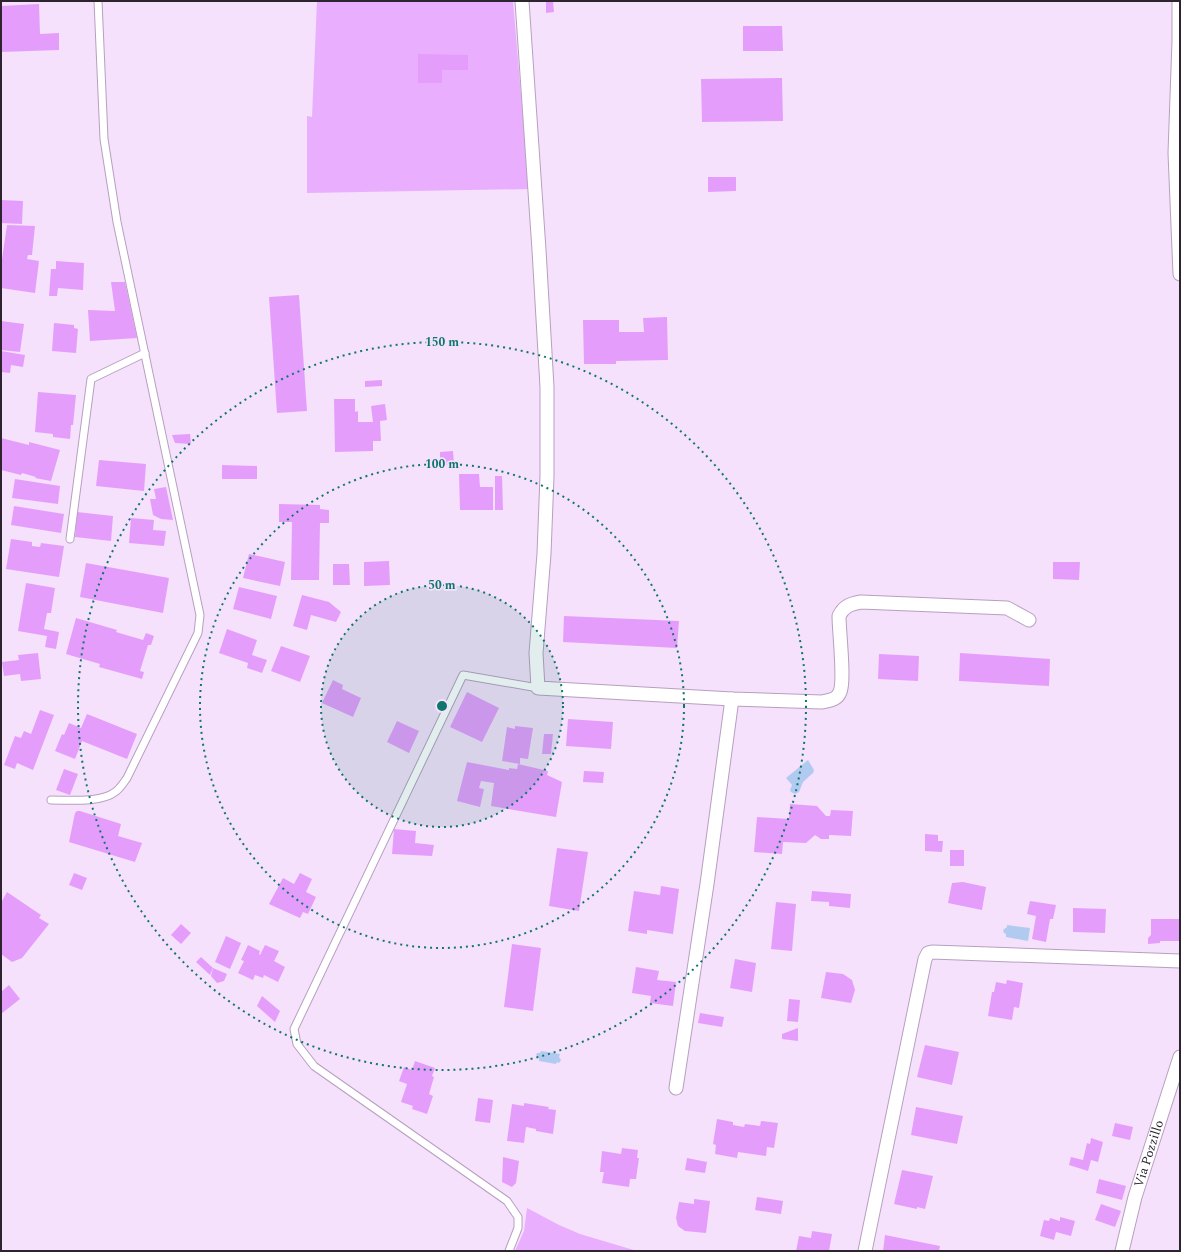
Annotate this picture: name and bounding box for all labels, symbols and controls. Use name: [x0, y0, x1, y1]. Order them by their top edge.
text: 150 m: [425, 333, 459, 352]
text: 100 m: [425, 455, 459, 474]
text: 50 m: [428, 576, 456, 595]
centre of rings: [435, 699, 449, 713]
street label: Via Pozzillo: [1129, 1118, 1169, 1190]

